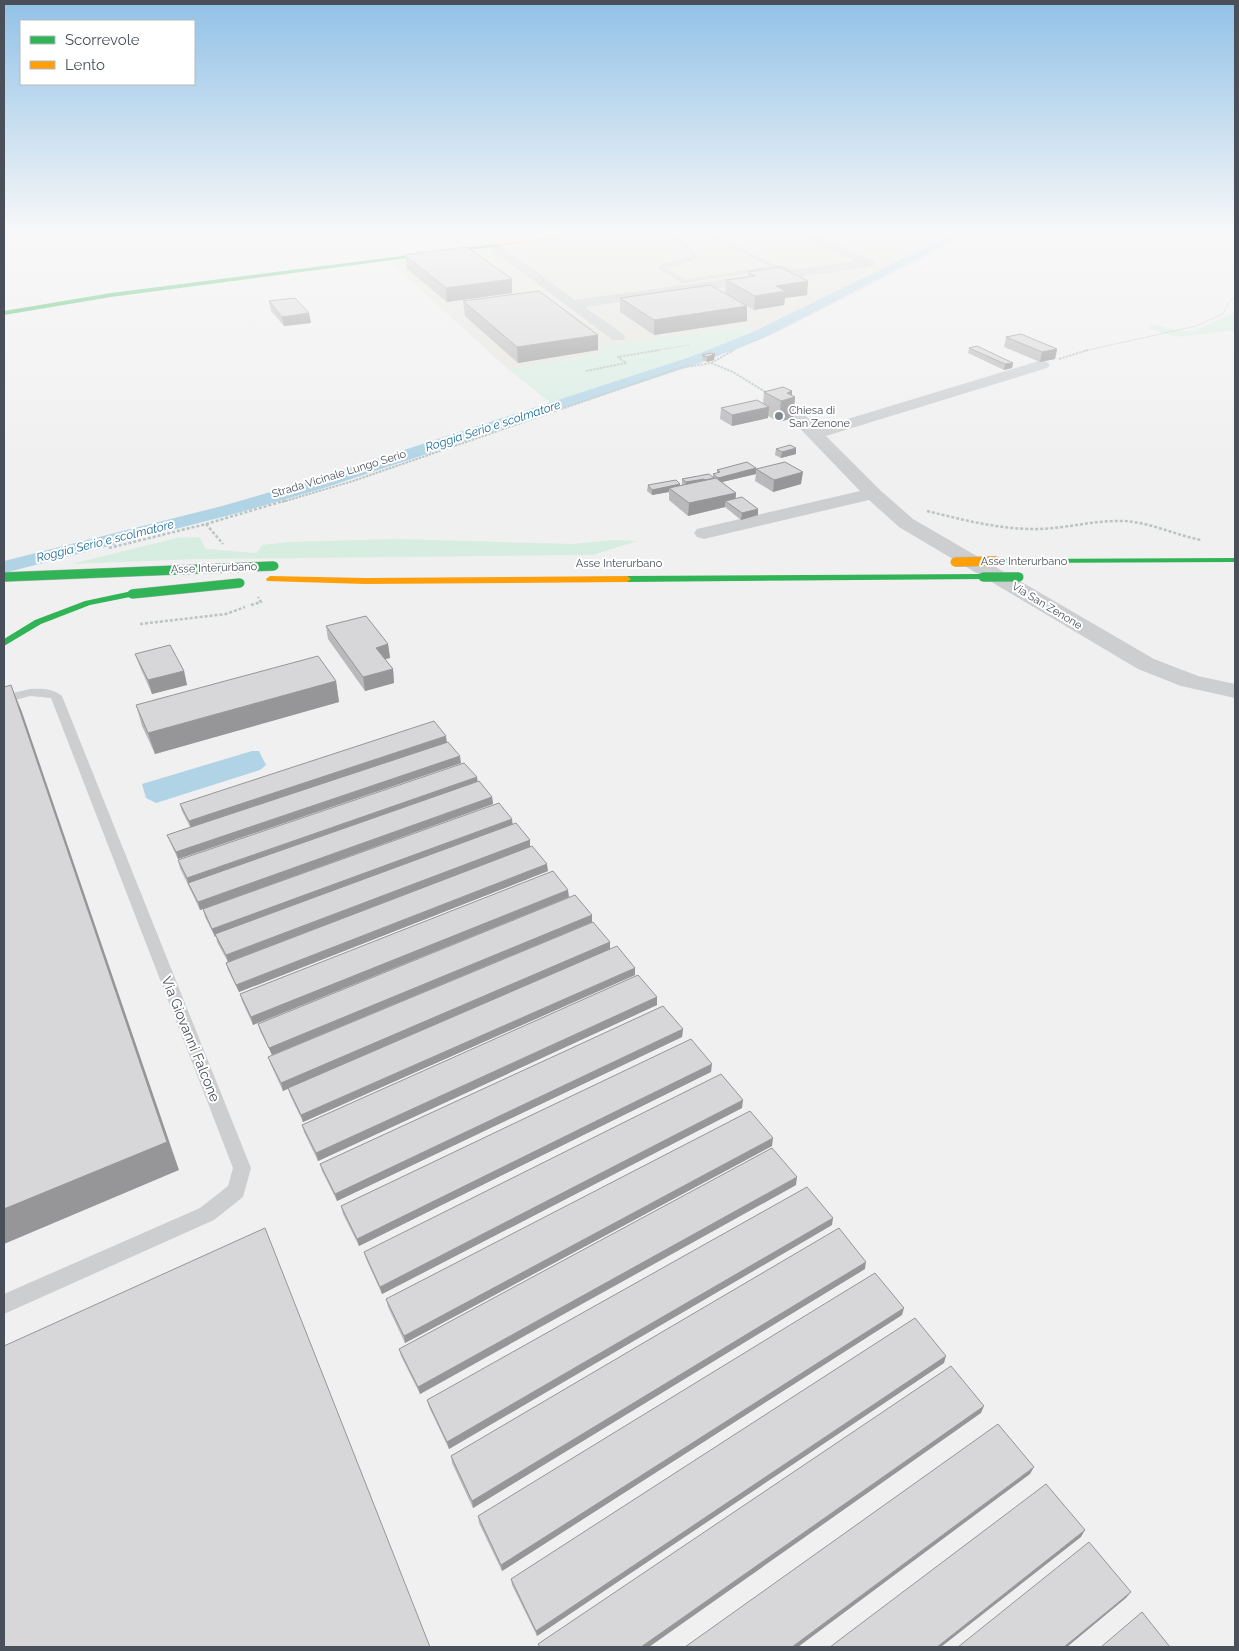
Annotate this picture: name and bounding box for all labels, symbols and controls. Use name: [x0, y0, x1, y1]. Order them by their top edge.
legend: [20, 20, 195, 85]
text: Scorrevole: [65, 31, 140, 49]
text: Lento: [65, 56, 105, 74]
water label: Roggia Serio e scolmatore: [424, 397, 563, 454]
place label: Chiesa di San Zenone: [789, 404, 850, 430]
marker: Chiesa di San Zenone: [773, 410, 785, 422]
street label: Strada Vicinale Lungo Serio: [270, 447, 408, 501]
water label: Roggia Serio e scolmatore: [35, 517, 176, 565]
street label: Asse Interurbano: [981, 555, 1068, 568]
street label: Asse Interurbano: [576, 557, 663, 570]
street label: Asse Interurbano: [171, 560, 258, 576]
street label: Via San Zenone: [1010, 580, 1085, 632]
street label: Via Giovanni Falcone: [159, 974, 223, 1104]

